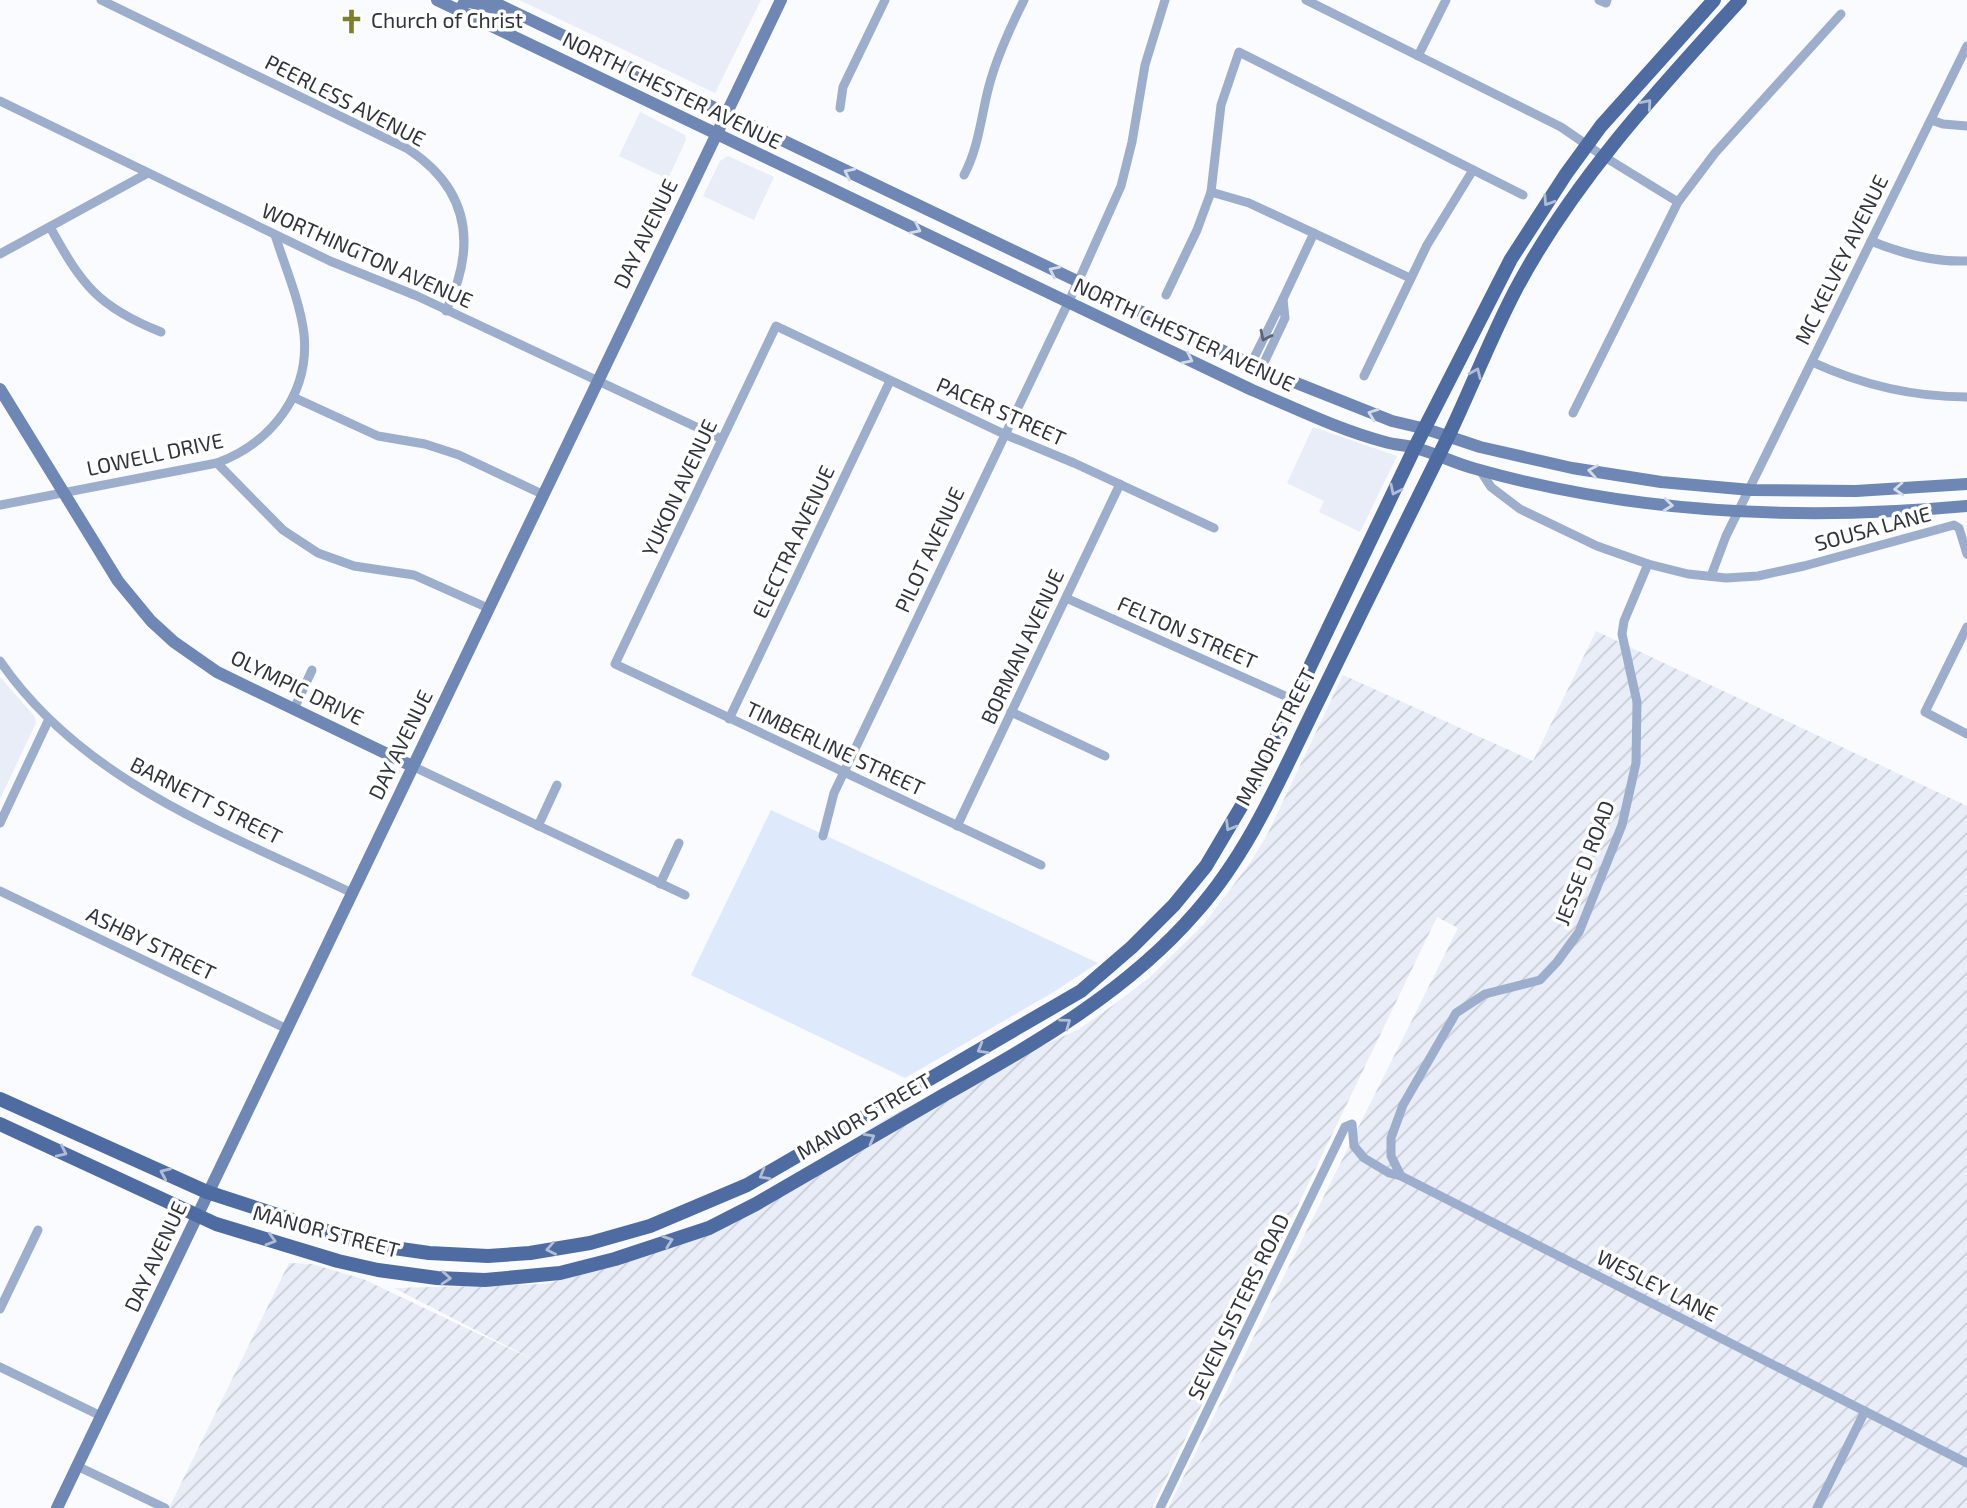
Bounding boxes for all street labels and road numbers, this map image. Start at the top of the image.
street label: NORTH CHESTER AVENUE [559,26,786,154]
street label: PEERLESS AVENUE [261,48,430,151]
street label: MC KELVEY AVENUE [1789,170,1893,348]
street label: DAY AVENUE [607,174,682,292]
street label: WORTHINGTON AVENUE [258,197,477,313]
street label: NORTH CHESTER AVENUE [1070,271,1299,396]
street label: PACER STREET [933,371,1070,450]
street label: YUKON AVENUE [636,415,721,560]
street label: LOWELL DRIVE [84,427,225,480]
street label: ELECTRA AVENUE [746,461,839,622]
street label: PILOT AVENUE [889,483,969,616]
street label: SOUSA LANE [1812,500,1933,555]
street label: BORMAN AVENUE [975,565,1068,728]
street label: FELTON STREET [1114,590,1261,674]
street label: OLYMPIC DRIVE [227,644,368,730]
street label: MANOR STREET [1229,664,1320,809]
street label: DAY AVENUE [362,685,437,803]
street label: TIMBERLINE STREET [742,695,929,800]
street label: BARNETT STREET [127,751,287,849]
street label: JESSE D ROAD [1548,797,1619,928]
street label: ASHBY STREET [83,901,220,985]
street label: MANOR STREET [792,1067,935,1164]
street label: DAY AVENUE [118,1197,191,1315]
street label: MANOR STREET [250,1199,402,1262]
street label: SEVEN SISTERS ROAD [1182,1209,1294,1403]
street label: WESLEY LANE [1593,1243,1722,1326]

